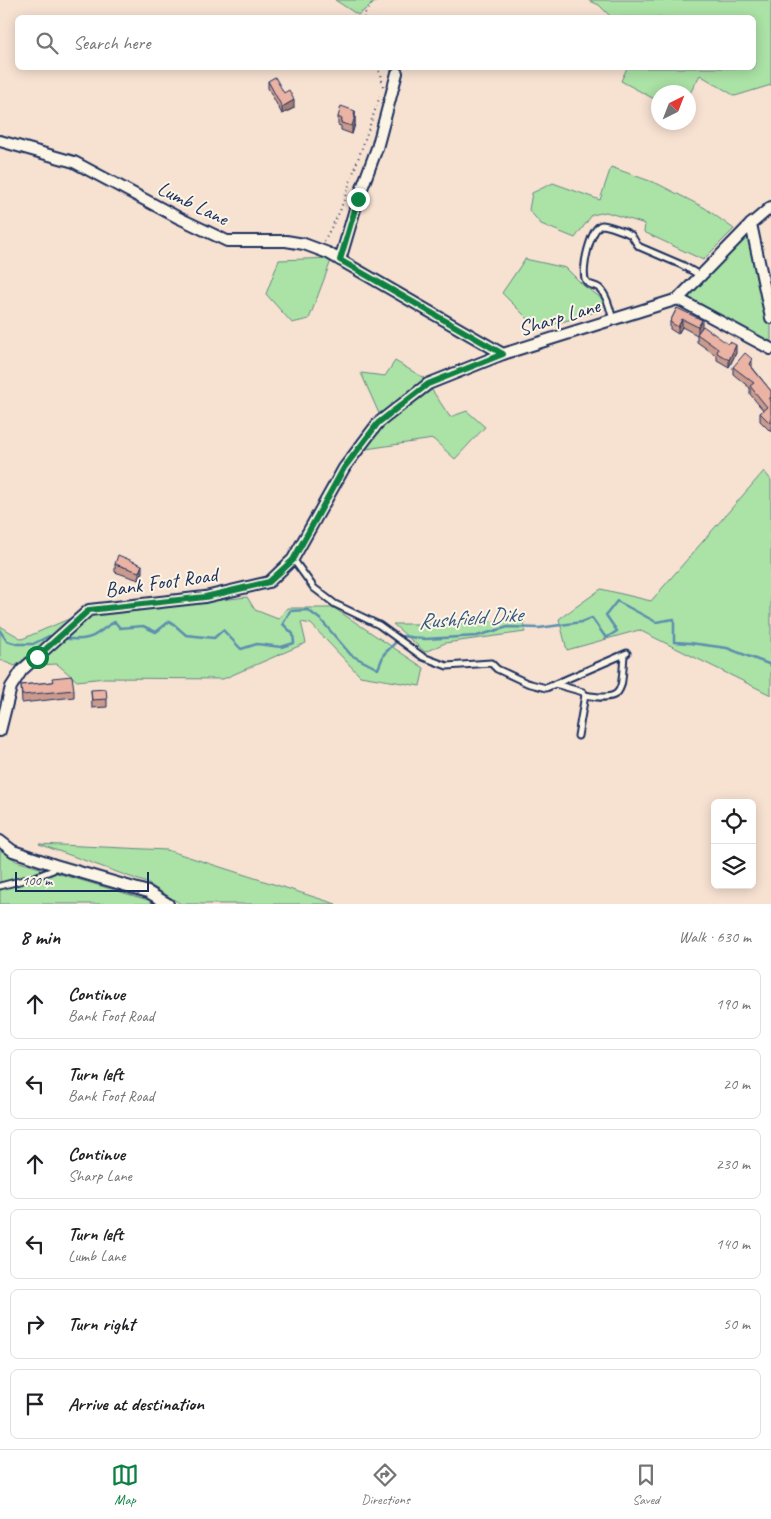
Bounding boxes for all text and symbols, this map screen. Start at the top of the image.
search box [15,15,756,70]
icon: search [33,29,61,57]
text: Search here [73,31,150,55]
north arrow [651,85,696,130]
street label: Lumb Lane [153,175,234,232]
route end [347,188,370,211]
street label: Sharp Lane [515,292,604,342]
street label: Bank Foot Road [103,561,222,603]
water label: Rushfield Dike [417,600,527,636]
route start [26,646,49,669]
map controls [711,799,756,889]
button: locate [711,799,756,844]
button: layers [711,844,756,889]
scale bar [15,869,149,892]
text: 100 m [22,872,52,889]
text: 8 min [20,924,60,950]
text: Walk · 630 m [679,927,751,947]
text: Continue [68,982,125,1006]
icon: ahead [21,990,49,1018]
text: 190 m [716,994,750,1014]
text: Bank Foot Road [68,1006,154,1026]
text: Turn left [68,1062,123,1086]
icon: left [21,1070,49,1098]
text: 20 m [723,1074,750,1094]
text: Bank Foot Road [68,1086,154,1106]
text: Continue [68,1142,125,1166]
icon: ahead [21,1150,49,1178]
text: 230 m [716,1154,750,1174]
text: Sharp Lane [68,1166,132,1186]
text: Turn left [68,1222,123,1246]
icon: left [21,1230,49,1258]
text: 140 m [716,1234,750,1254]
text: Lumb Lane [68,1246,126,1266]
icon: right [21,1310,49,1338]
text: Turn right [68,1312,135,1336]
text: 50 m [723,1314,750,1334]
icon: arrive [21,1390,49,1418]
text: Arrive at destination [68,1392,204,1416]
tab: Map [111,1461,139,1508]
tab: Directions [361,1461,410,1508]
tab: Saved [632,1461,660,1508]

